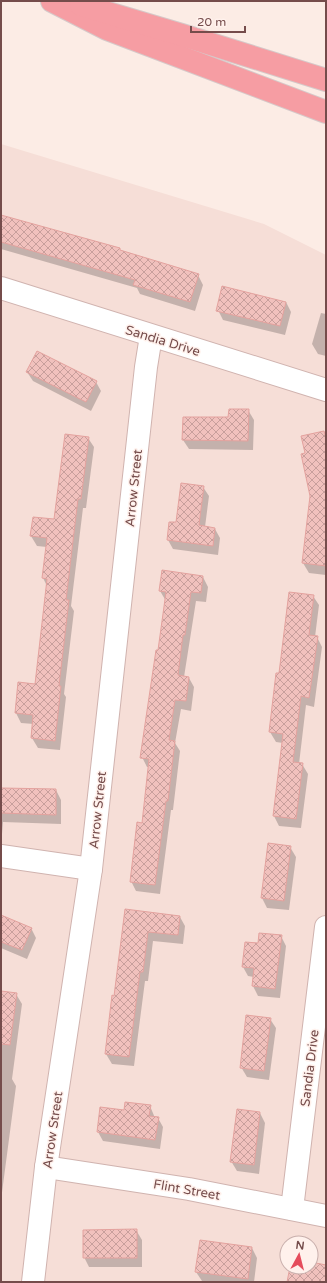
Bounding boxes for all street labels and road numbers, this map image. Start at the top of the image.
street label: Sandia Drive [123,322,202,360]
street label: Arrow Street [122,448,146,528]
street label: Arrow Street [86,770,110,850]
street label: Sandia Drive [297,1029,323,1108]
street label: Arrow Street [40,1090,66,1170]
street label: Flint Street [152,1176,222,1204]

